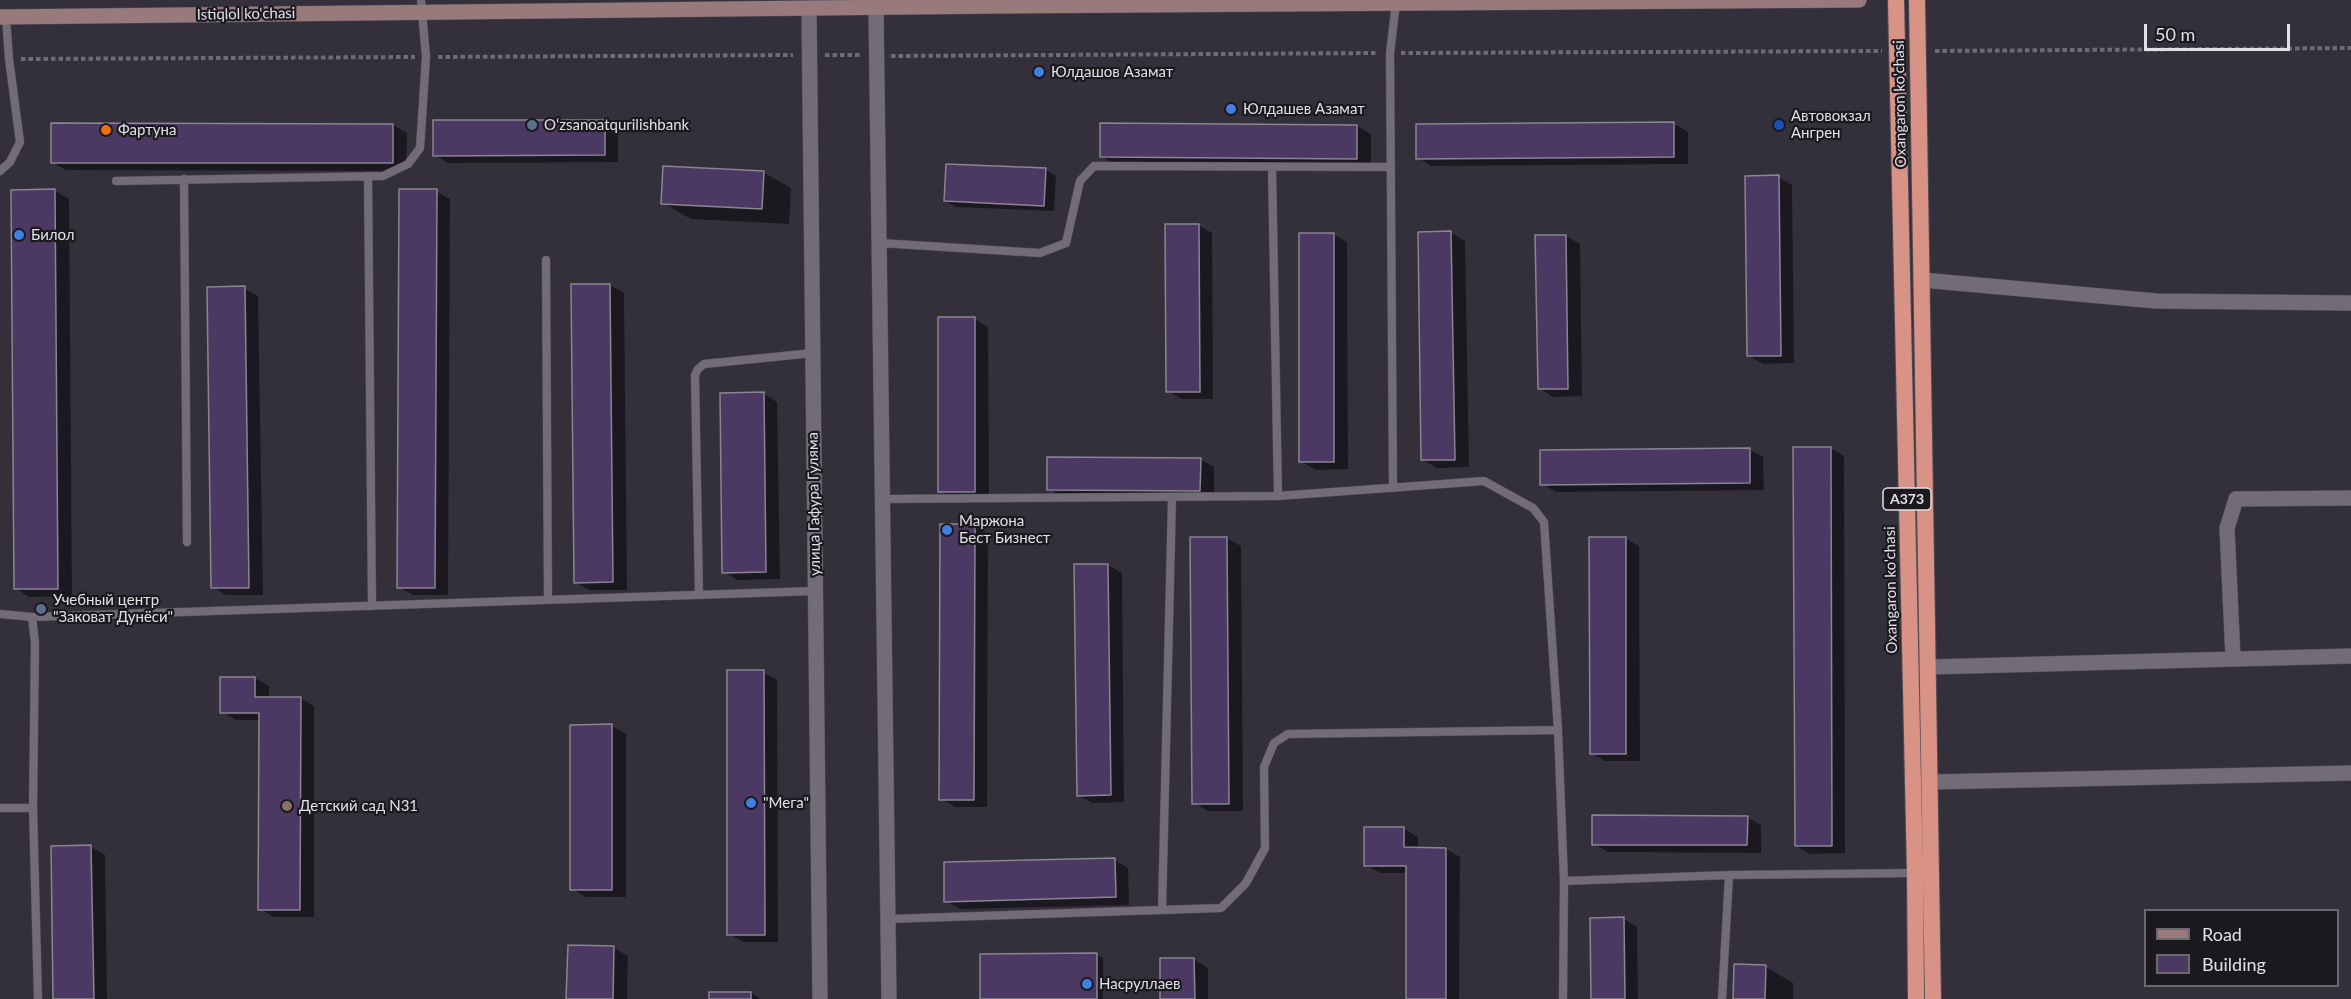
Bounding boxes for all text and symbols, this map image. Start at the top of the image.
street label: Istiqlol ko'chasi [196,4,296,24]
scale bar [2147,12,2292,50]
text: 50 m [2155,23,2195,45]
street label: Oxangaron ko'chasi [1890,40,1910,168]
place label: Юлдашов Азамат [1051,63,1173,81]
marker: Юлдашов Азамат [1032,65,1046,79]
place label: Юлдашев Азамат [1243,100,1365,118]
marker: Юлдашев Азамат [1224,102,1238,116]
place label: Автовокзал Ангрен [1791,107,1871,142]
place label: Oʻzsanoatqurilishbank [544,116,689,134]
marker: Oʻzsanoatqurilishbank [525,118,539,132]
marker: Автовокзал Ангрен [1772,118,1786,132]
place label: Фартуна [118,121,176,139]
marker: Фартуна [99,123,113,137]
place label: Билол [31,226,75,244]
marker: Билол [12,228,26,242]
street label: улица Гафура Гуляма [804,432,824,576]
road number: A373 [1883,488,1931,510]
place label: Маржона Бест Бизнест [959,512,1050,547]
marker: Маржона Бест Бизнест [940,523,954,537]
street label: Oxangaron ko'chasi [1881,526,1901,654]
place label: Учебный центр "Заковат Дунёси" [53,591,173,626]
marker: Учебный центр "Заковат Дунёси" [34,602,48,616]
place label: "Мега" [763,794,809,812]
marker: "Мега" [744,796,758,810]
place label: Детский сад N31 [299,797,418,815]
marker: Детский сад N31 [280,799,294,813]
legend [2144,909,2339,987]
text: Road [2202,923,2242,945]
text: Building [2202,953,2266,975]
place label: Насруллаев [1099,975,1180,993]
marker: Насруллаев [1080,977,1094,991]

